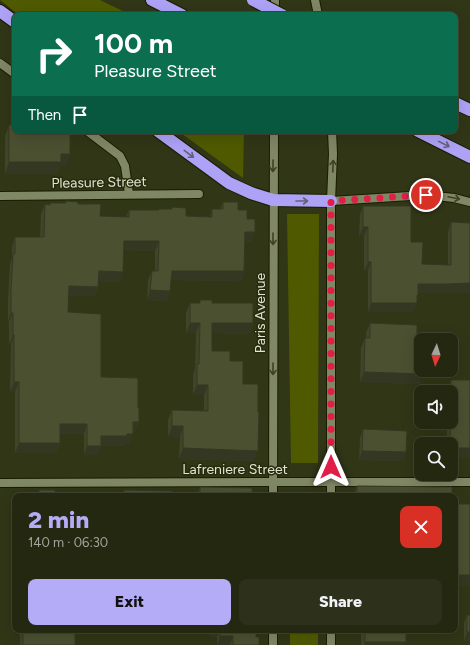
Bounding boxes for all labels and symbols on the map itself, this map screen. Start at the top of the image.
one-way arrow [438,141,450,148]
one-way arrow [184,150,195,159]
one-way arrow [269,159,277,172]
one-way arrow [329,160,336,173]
street label: Pleasure Street [51,173,147,192]
pin [409,178,443,212]
one-way arrow [447,194,460,202]
one-way arrow [295,197,308,205]
one-way arrow [269,232,277,245]
street label: Paris Avenue [252,272,269,353]
north arrow [414,333,458,377]
one-way arrow [269,362,277,375]
position arrow [310,446,352,488]
street label: Lafreniere Street [182,461,288,478]

